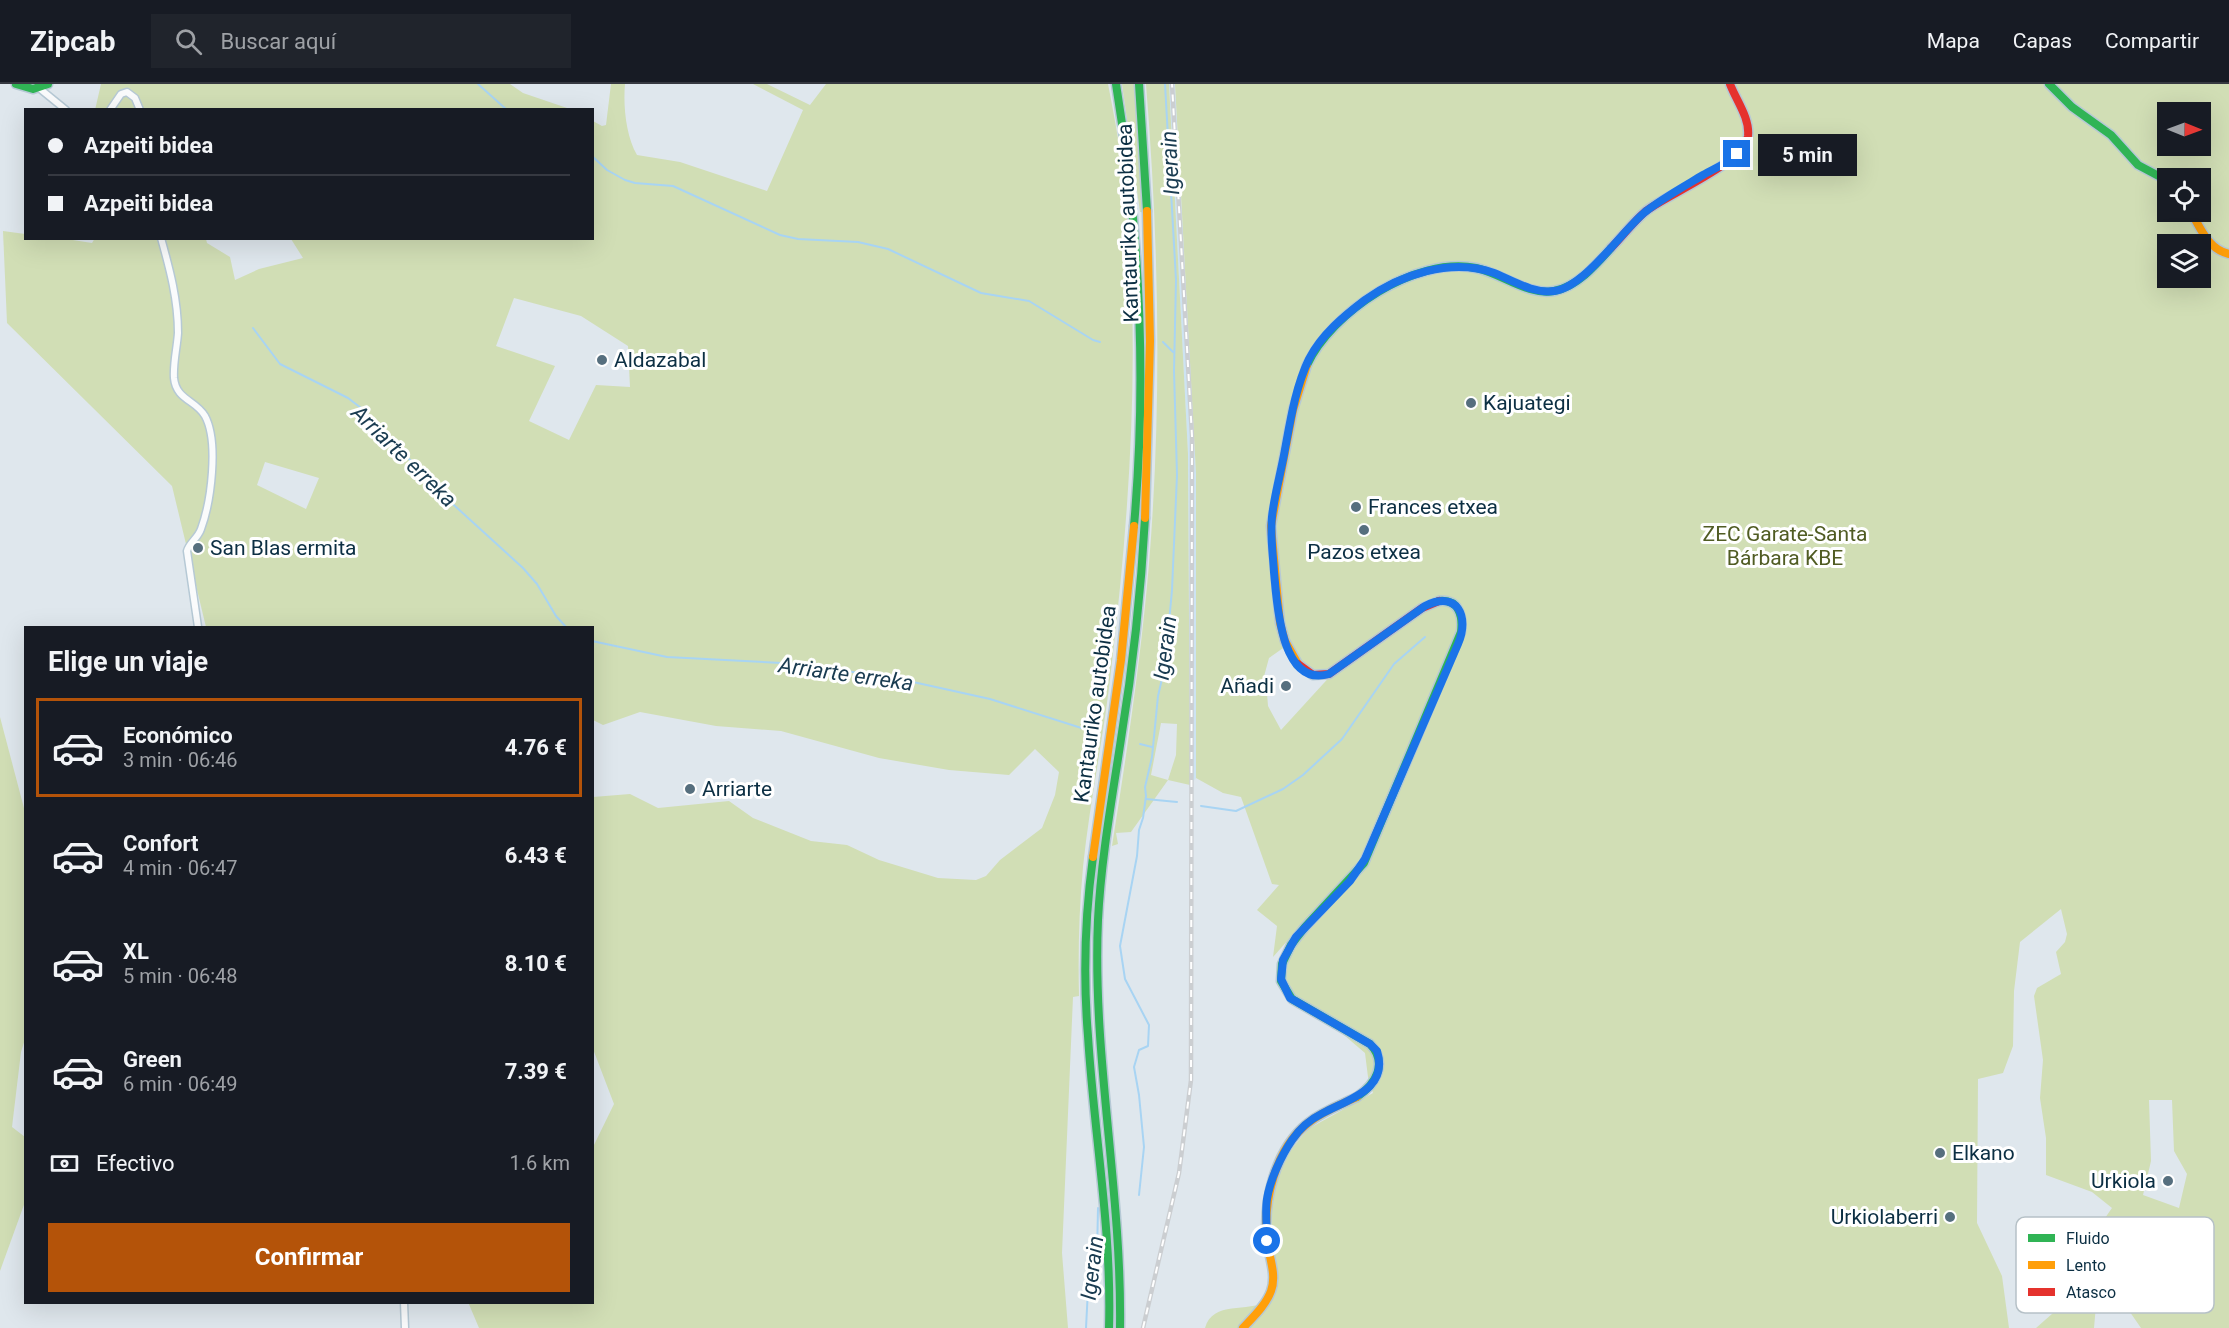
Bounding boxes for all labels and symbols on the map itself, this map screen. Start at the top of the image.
north arrow [2157,102,2211,156]
street label: Kantauriko autobidea [1113,123,1143,323]
water label: Igerain [1156,130,1184,196]
callout: 5 min [1758,133,1857,175]
route end [1723,140,1750,167]
place label: Aldazabal [614,348,706,372]
marker: Aldazabal [595,353,609,367]
place label: Kajuategi [1483,391,1571,415]
marker: Kajuategi [1464,396,1478,410]
water label: Arriarte erreka [346,399,462,512]
place label: Frances etxea [1368,495,1498,519]
marker: Frances etxea [1349,500,1363,514]
park label: ZEC Garate-Santa Bárbara KBE [1703,522,1867,570]
marker: Pazos etxea [1357,523,1371,537]
place label: San Blas ermita [210,536,356,560]
place label: Pazos etxea [1307,540,1421,564]
marker: San Blas ermita [191,541,205,555]
street label: Kantauriko autobidea [1069,604,1121,804]
water label: Igerain [1149,614,1181,682]
water label: Arriarte erreka [776,652,915,696]
place label: Añadi [1220,674,1274,698]
marker: Añadi [1279,679,1293,693]
place label: Arriarte [702,777,772,801]
marker: Arriarte [683,782,697,796]
place label: Elkano [1952,1141,2015,1165]
marker: Elkano [1933,1146,1947,1160]
place label: Urkiola [2091,1169,2156,1193]
marker: Urkiola [2161,1174,2175,1188]
place label: Urkiolaberri [1831,1205,1938,1229]
marker: Urkiolaberri [1943,1210,1957,1224]
legend [2016,1217,2214,1313]
route start [1253,1227,1280,1254]
text: Fluido [2066,1229,2110,1248]
water label: Igerain [1076,1234,1108,1302]
text: Lento [2066,1256,2106,1275]
text: Atasco [2066,1283,2116,1302]

